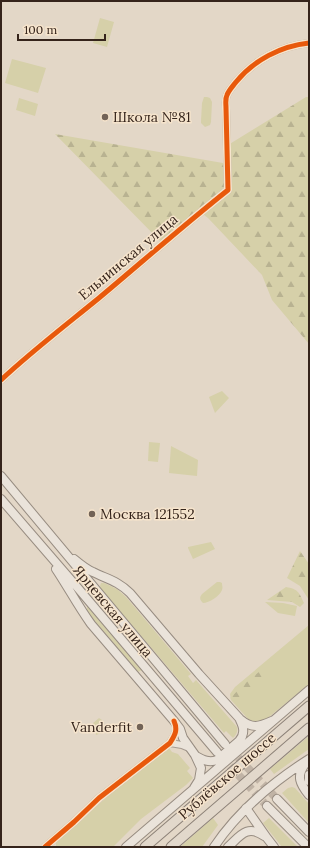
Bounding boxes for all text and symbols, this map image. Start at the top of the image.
scale bar [18,16,105,42]
text: 100 m [24,22,57,37]
place label: Школа №81 [113,108,191,126]
marker: Школа №81 [100,112,110,122]
street label: Ельнинская улица [75,210,181,304]
place label: Москва 121552 [100,505,195,523]
marker: Москва 121552 [87,509,97,519]
street label: Ярцевская улица [69,561,157,661]
place label: Vanderfit [70,718,133,736]
marker: Vanderfit [135,722,145,732]
street label: Рублёвское шоссе [175,729,280,823]

